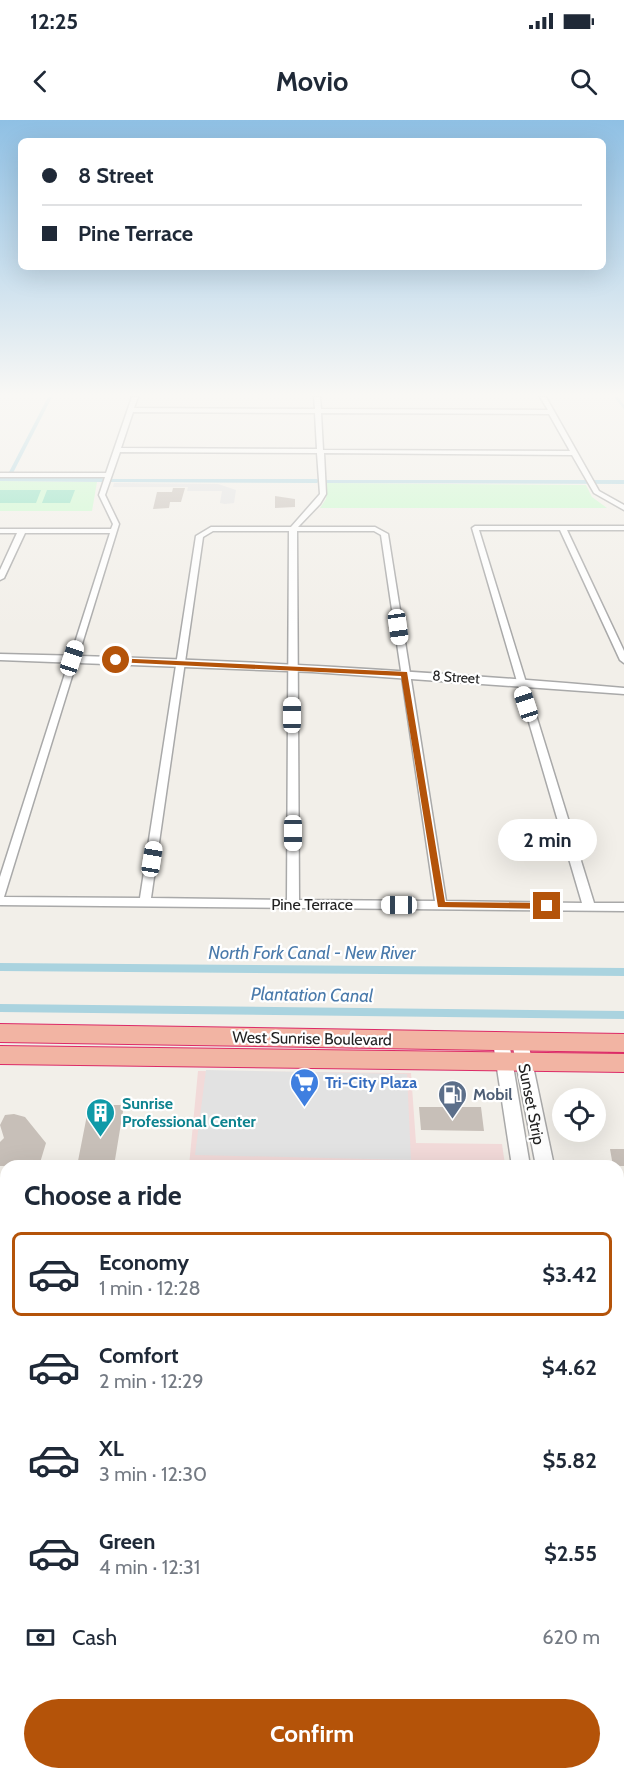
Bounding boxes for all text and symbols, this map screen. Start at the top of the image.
text: 12:25 [30,8,78,35]
icon: back [24,65,57,98]
text: Movio [276,65,348,98]
icon: search [567,65,600,98]
text: 8 Street [78,162,154,189]
text: Pine Terrace [78,220,193,247]
car [387,608,409,646]
car [58,638,86,678]
route start [102,646,129,673]
street label: 8 Street [432,666,481,688]
car [512,684,540,724]
car [283,697,301,733]
car [284,815,302,851]
callout: 2 min [498,819,596,861]
text: 2 min [523,828,572,852]
car [140,840,164,878]
route end [533,892,560,919]
street label: Pine Terrace [271,895,353,914]
car [381,896,417,914]
water label: North Fork Canal - New River [208,942,417,964]
water label: Plantation Canal [251,983,374,1007]
street label: West Sunrise Boulevard [232,1028,392,1049]
street label: Sunset Strip [514,1062,549,1146]
supermarket icon: Tri-City Plaza [288,1066,320,1108]
place label: Tri-City Plaza [325,1073,417,1092]
fuel station icon: Mobil [436,1078,468,1120]
place label: Mobil [473,1085,512,1104]
map controls [552,1088,606,1142]
button: locate [552,1088,606,1142]
place label: Sunrise Professional Center [122,1094,257,1131]
building icon: Sunrise Professional Center [85,1096,117,1138]
text: Choose a ride [24,1179,182,1212]
icon: car [27,1247,81,1301]
text: Economy [99,1249,189,1276]
text: $3.42 [542,1261,597,1288]
text: 1 min · 12:28 [99,1276,201,1300]
icon: car [27,1340,81,1394]
text: Comfort [99,1342,178,1369]
text: $4.62 [542,1354,597,1381]
text: 2 min · 12:29 [99,1369,204,1393]
icon: car [27,1433,81,1487]
text: XL [99,1435,124,1462]
text: $5.82 [543,1447,597,1474]
text: 3 min · 12:30 [99,1462,207,1486]
icon: car [27,1526,81,1580]
text: Green [99,1528,155,1555]
text: $2.55 [544,1540,597,1567]
text: 4 min · 12:31 [99,1555,200,1579]
icon: cash [24,1621,57,1654]
text: Cash [72,1624,117,1651]
text: 620 m [542,1625,600,1649]
button: Confirm [24,1699,600,1768]

